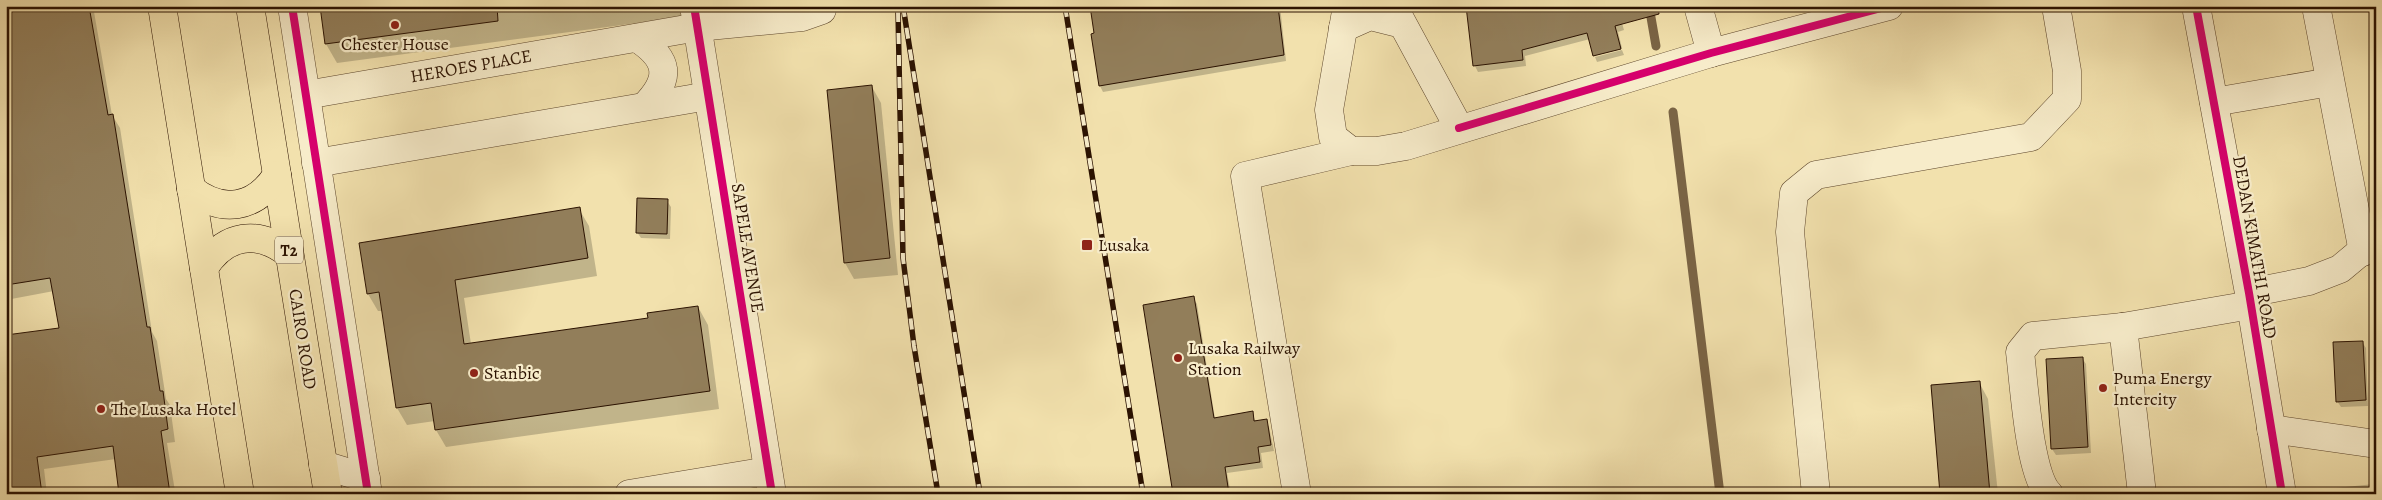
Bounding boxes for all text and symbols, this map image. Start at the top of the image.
marker: Chester House [389,19,401,31]
place label: Chester House [341,32,449,56]
street label: HEROES PLACE [408,44,534,88]
street label: DEDAN KIMATHI ROAD [2227,154,2283,340]
street label: SAPELE AVENUE [726,182,770,314]
place label: Lusaka [1098,233,1150,257]
road number: T2 [275,236,303,264]
marker: Lusaka [1080,238,1094,252]
street label: CAIRO ROAD [283,287,323,391]
place label: Lusaka Railway Station [1188,336,1301,381]
marker: Lusaka Railway Station [1172,352,1184,364]
place label: Stanbic [484,361,540,385]
place label: Puma Energy Intercity [2113,366,2213,411]
marker: Stanbic [468,367,480,379]
marker: Puma Energy Intercity [2097,382,2109,394]
place label: The Lusaka Hotel [111,397,237,421]
marker: The Lusaka Hotel [95,403,107,415]

